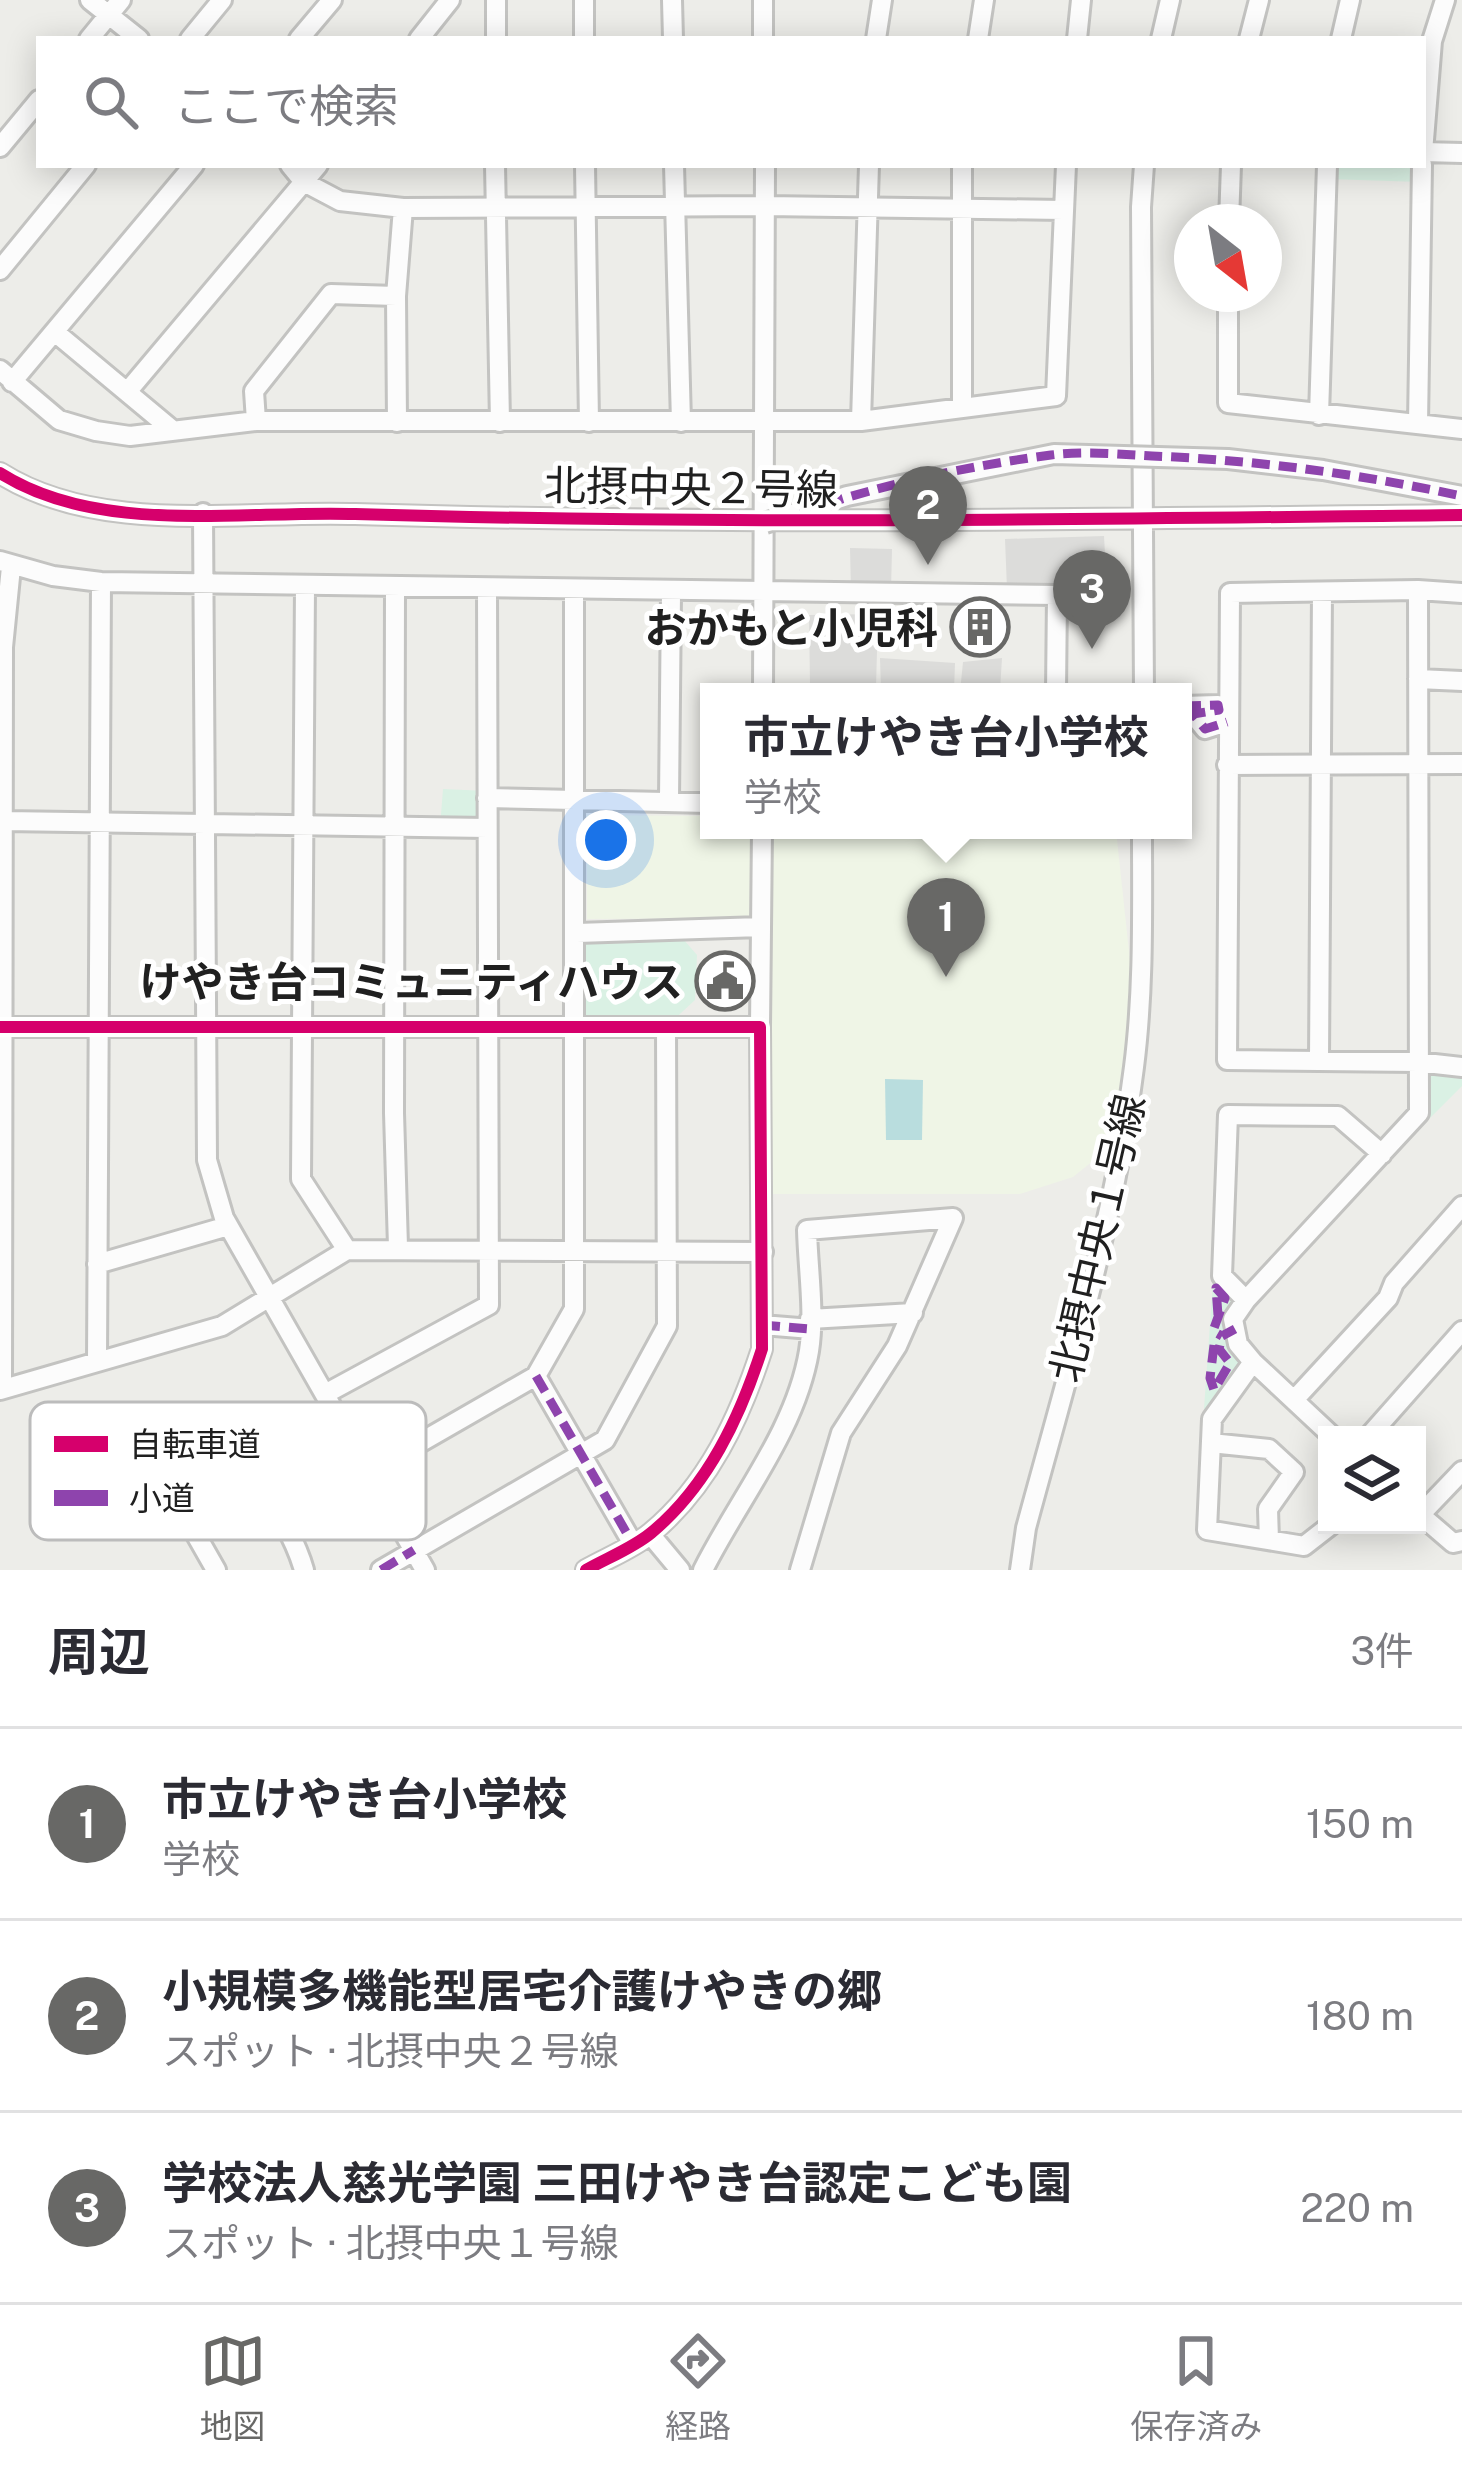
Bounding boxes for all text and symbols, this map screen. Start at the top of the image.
search box [36,36,1426,168]
icon: search [78,69,144,135]
text: ここで検索 [174,79,399,132]
north arrow [1174,204,1282,312]
street label: 北摂中央２号線 [544,460,838,514]
pin: 2 [889,466,967,565]
pin: 3 [1053,550,1131,649]
building icon: おかもと小児科 [949,596,1011,658]
place label: おかもと小児科 [645,603,938,652]
popup [700,683,1192,839]
text: 市立けやき台小学校 [743,710,1149,763]
text: 学校 [743,774,822,820]
your location [576,810,636,870]
pin: 1 [907,878,985,977]
public building icon: けやき台コミュニティハウス [694,950,756,1012]
place label: けやき台コミュニティハウス [140,957,683,1006]
street label: 北摂中央１号線 [1040,1089,1154,1387]
legend [30,1402,426,1540]
text: 自転車道 [129,1425,261,1463]
map controls [1318,1426,1426,1534]
button: layers [1318,1426,1426,1534]
text: 小道 [129,1479,195,1517]
text: 周辺 [48,1622,150,1681]
text: 3件 [1350,1628,1414,1674]
text: 市立けやき台小学校 [162,1772,567,1825]
text: 1 [79,1801,95,1847]
text: 150 m [1306,1801,1414,1847]
text: 学校 [162,1836,240,1882]
text: 小規模多機能型居宅介護けやきの郷 [162,1964,882,2017]
text: 2 [75,1993,99,2039]
text: 180 m [1306,1993,1414,2039]
text: スポット · 北摂中央２号線 [162,2028,619,2074]
text: 学校法人慈光学園 三田けやき台認定こども園 [162,2156,1072,2209]
text: 3 [74,2185,100,2231]
text: 220 m [1300,2185,1414,2231]
text: スポット · 北摂中央１号線 [162,2220,619,2266]
tab: 地図 [200,2328,266,2448]
tab: 経路 [665,2328,731,2448]
tab: 保存済み [1130,2328,1262,2448]

